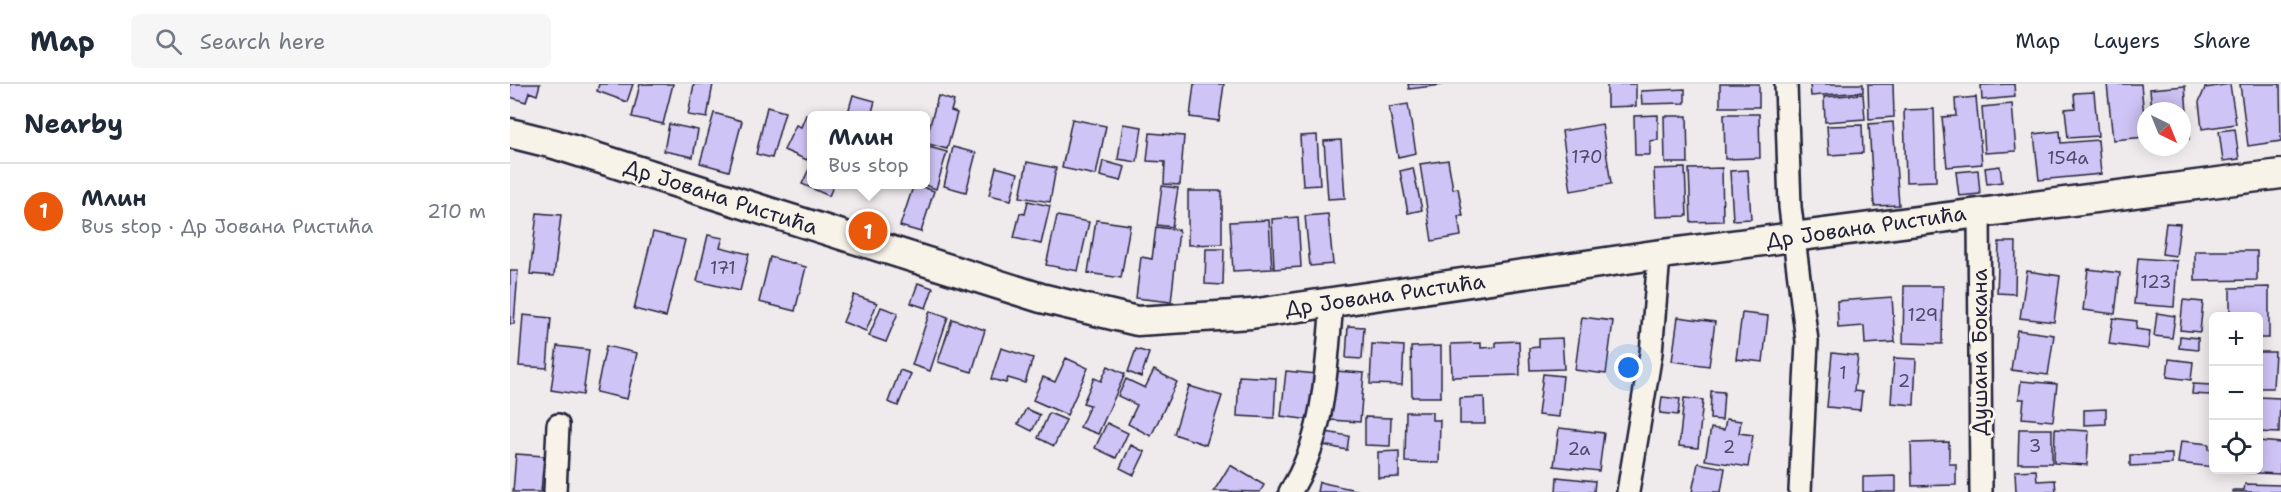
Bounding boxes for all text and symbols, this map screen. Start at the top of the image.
search box [131,14,551,68]
text: Map [30,22,95,60]
icon: search [152,25,185,58]
text: Search here [200,27,325,56]
text: Map [2015,27,2060,55]
text: Layers [2093,27,2160,55]
text: Share [2193,27,2251,55]
north arrow [2137,102,2191,156]
text: Nearby [24,106,123,141]
popup [807,111,930,189]
text: Млин [828,123,894,152]
house number: 170 [1571,145,1603,169]
house number: 154a [2047,146,2089,170]
street label: Др Јована Ристића [621,152,821,242]
text: Bus stop [828,152,909,178]
text: Млин [81,184,146,213]
text: 1 [39,198,48,224]
text: 210 m [427,198,486,224]
street label: Др Јована Ристића [1764,199,1968,255]
pin: 1 [848,208,888,254]
text: Bus stop · Др Јована Ристића [81,213,373,239]
house number: 171 [710,256,736,280]
street label: Др Јована Ристића [1283,267,1487,323]
street label: Душана Бокана [1966,268,1994,436]
house number: 123 [2141,270,2171,294]
house number: 129 [1908,303,1938,327]
map controls [2209,312,2263,474]
button: + [2209,312,2263,366]
your location [1614,353,1643,382]
house number: 1 [1839,361,1847,385]
button: − [2209,366,2263,420]
house number: 2 [1898,369,1910,393]
button: locate [2209,420,2263,474]
house number: 3 [2029,434,2041,458]
house number: 2 [1723,435,1735,459]
house number: 2a [1567,437,1591,461]

